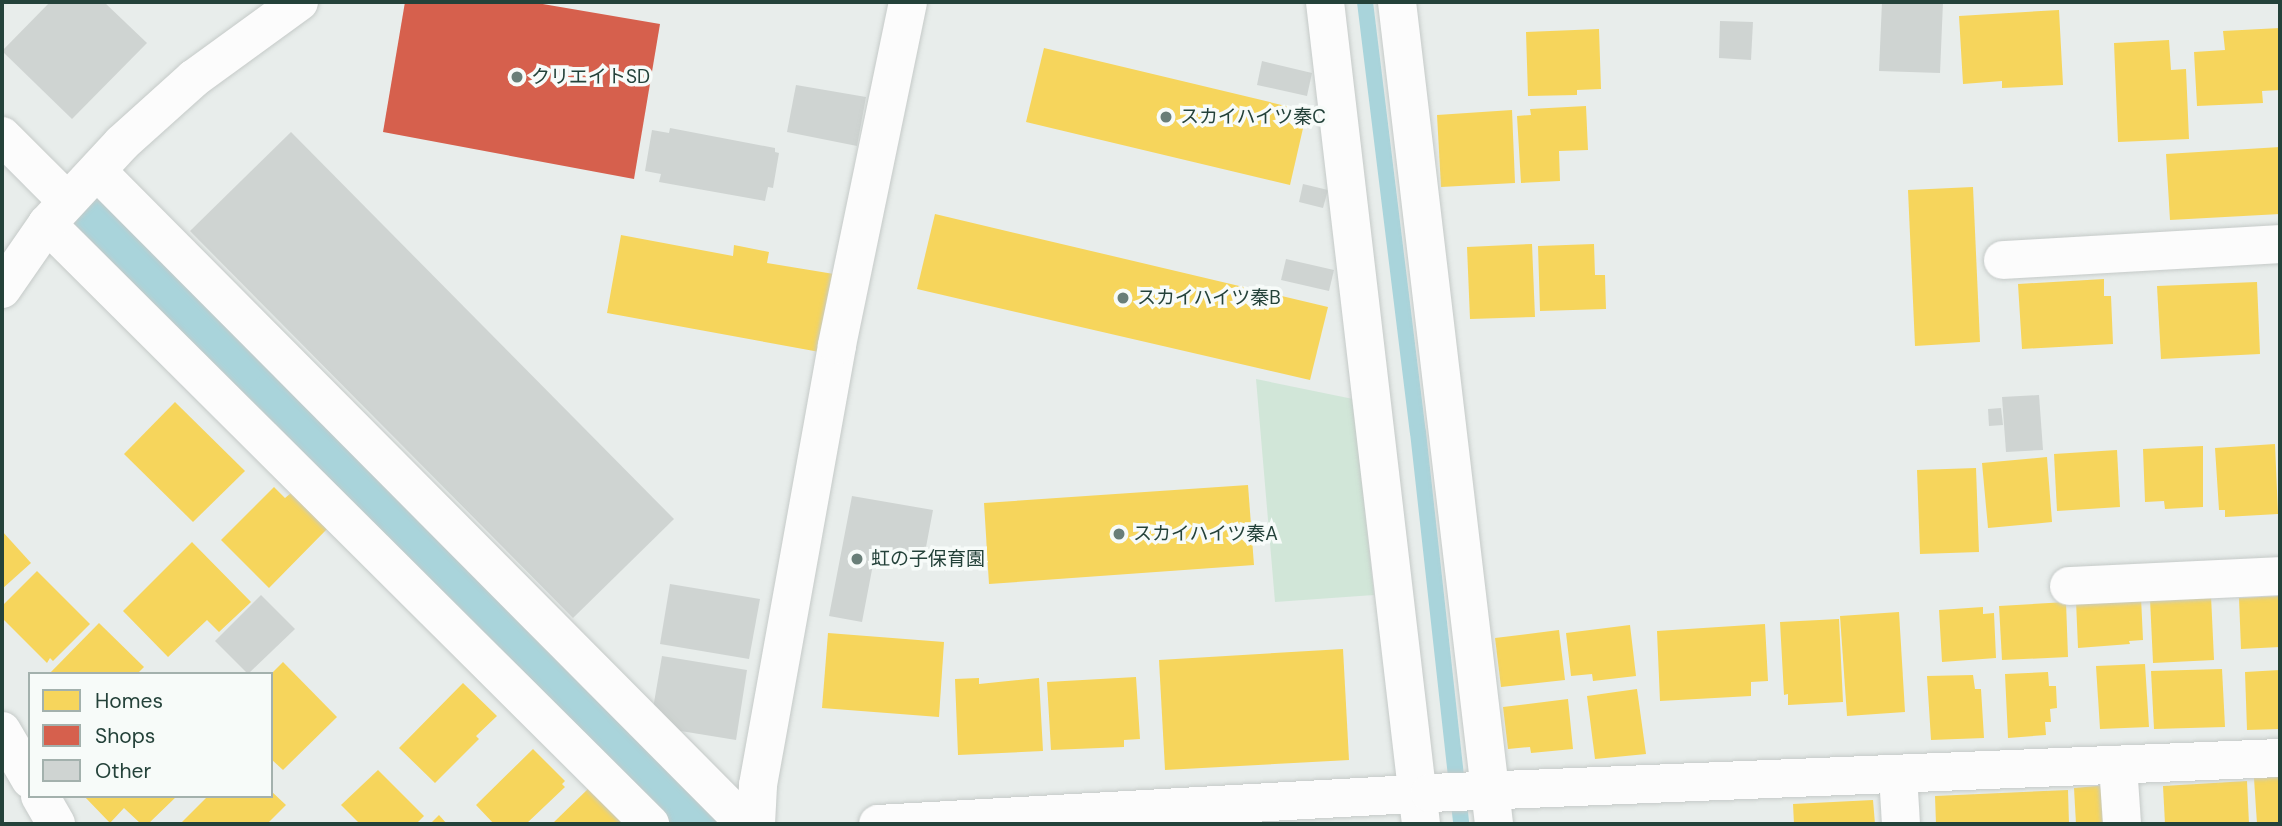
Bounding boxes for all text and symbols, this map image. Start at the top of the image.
place label: クリエイトSD [531,66,650,88]
marker: クリエイトSD [509,69,525,85]
place label: スカイハイツ秦C [1180,106,1327,128]
marker: スカイハイツ秦C [1158,109,1174,125]
place label: スカイハイツ秦B [1137,287,1281,309]
marker: スカイハイツ秦B [1115,290,1131,306]
place label: スカイハイツ秦A [1133,523,1279,545]
marker: スカイハイツ秦A [1111,526,1127,542]
place label: 虹の子保育園 [871,548,985,570]
marker: 虹の子保育園 [849,551,865,567]
legend [28,672,273,798]
text: Homes [95,687,163,715]
text: Shops [95,722,155,750]
text: Other [95,757,151,785]

